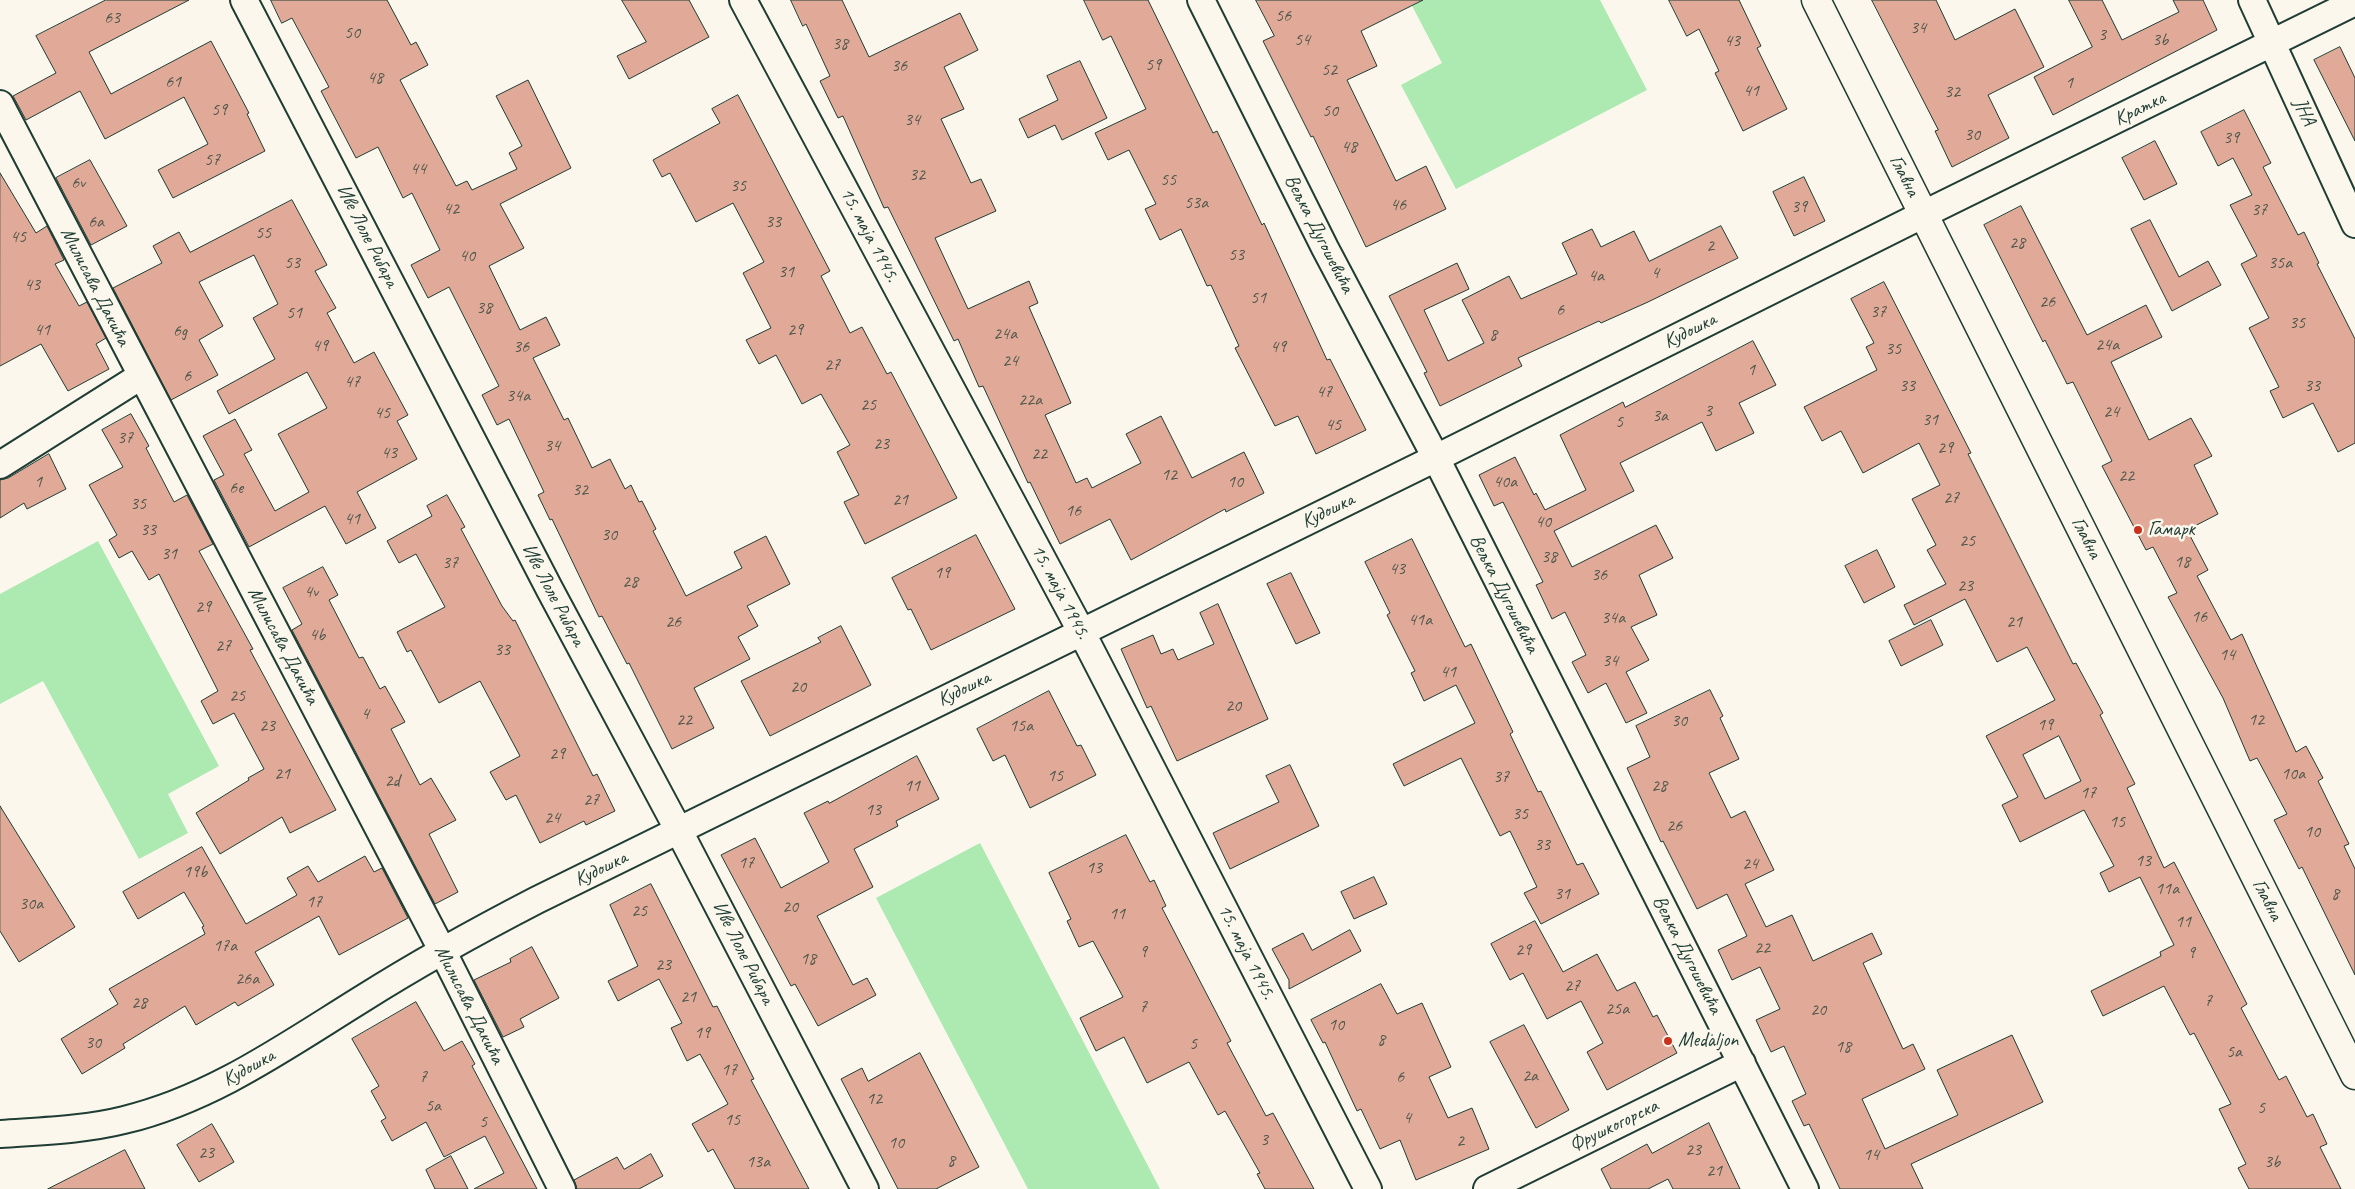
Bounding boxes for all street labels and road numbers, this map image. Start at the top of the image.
street label: Кратка [2110,86,2170,132]
street label: ЈНА [2287,94,2321,130]
street label: Главна [1883,151,1925,201]
street label: Вељка Дугошевића [1279,171,1359,297]
street label: Иве Лоле Рибара [331,180,403,292]
street label: 15. маја 1945. [834,184,904,286]
street label: Милисава Дакића [55,224,135,350]
street label: Кудошка [1660,308,1720,354]
street label: Кудошка [1298,488,1358,534]
street label: Главна [2065,513,2107,563]
street label: Вељка Дугошевића [1464,531,1544,657]
street label: Иве Лоле Рибара [516,540,590,650]
street label: 15. маја 1945. [1025,541,1095,643]
street label: Милисава Дакића [242,583,324,709]
street label: Кудошка [934,666,994,712]
street label: Кудошка [571,846,631,892]
street label: Главна [2246,875,2288,925]
street label: Вељка Дугошевића [1647,892,1727,1018]
street label: Иве Лоле Рибара [707,897,779,1009]
street label: 15. маја 1945. [1212,900,1280,1004]
street label: Милисава Дакића [429,942,509,1068]
street label: Кудошка [219,1044,279,1092]
street label: Фрушкогорска [1566,1094,1662,1158]

